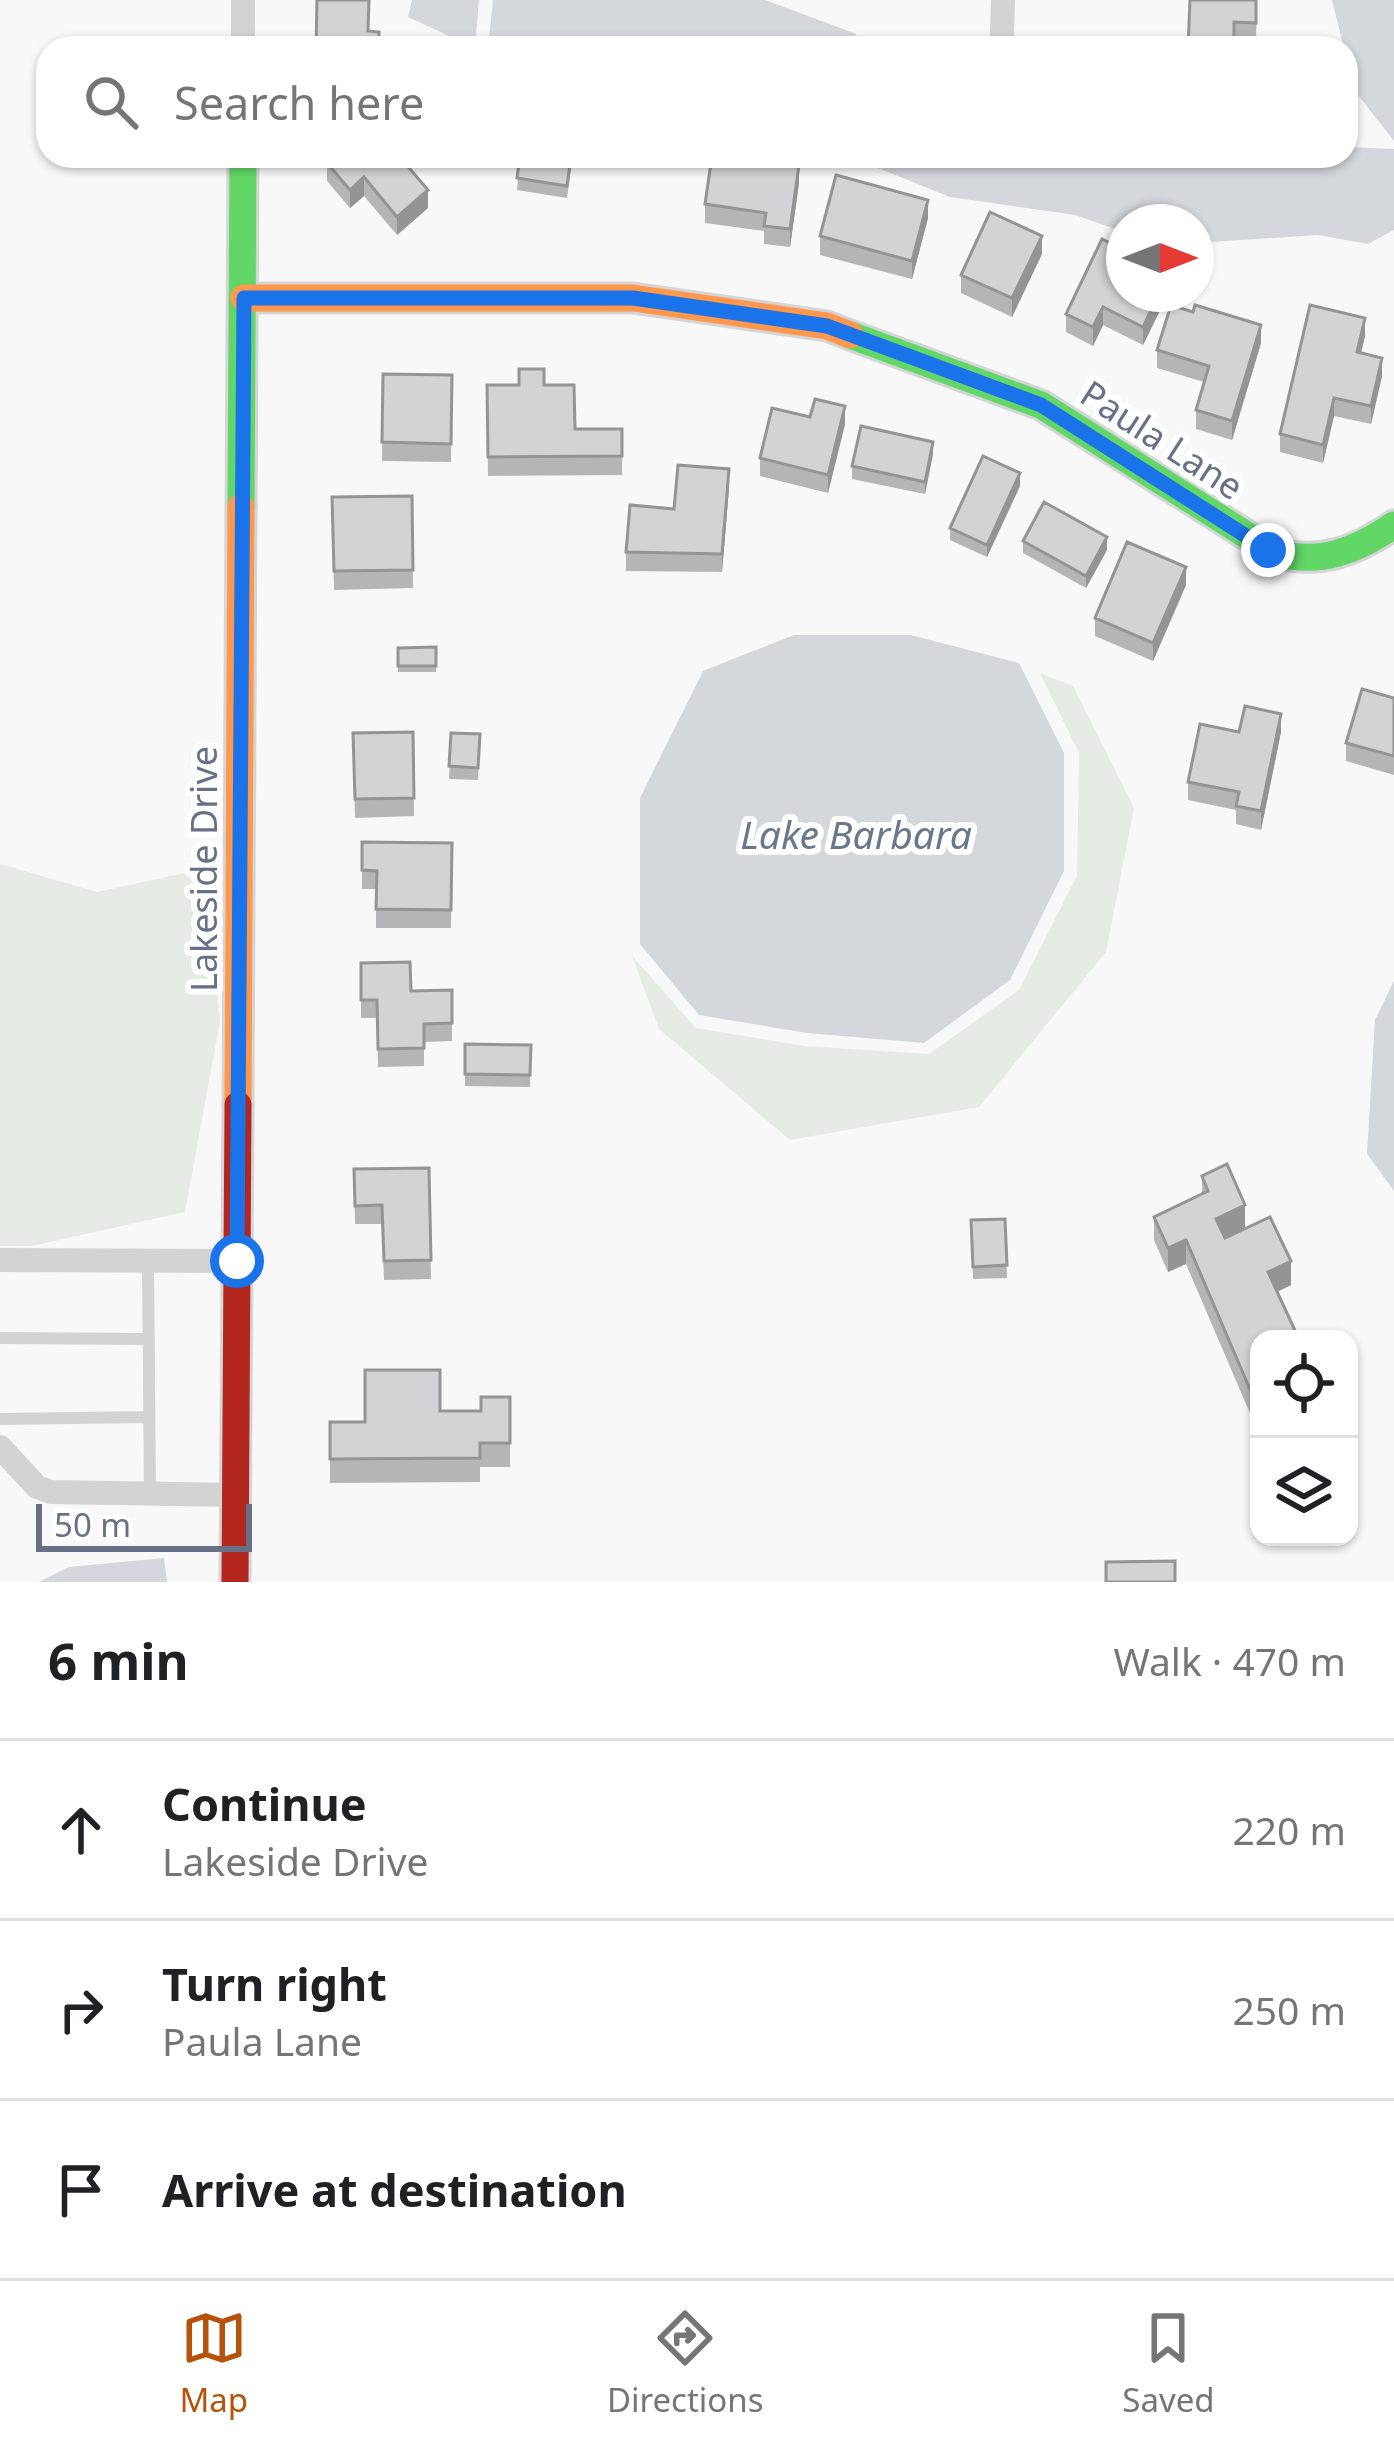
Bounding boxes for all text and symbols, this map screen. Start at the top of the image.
search box [36,36,1358,168]
icon: search [78,69,144,135]
text: Search here [174,72,424,133]
north arrow [1106,204,1214,312]
street label: Paula Lane [1071,369,1253,510]
route end [1241,523,1295,577]
street label: Lakeside Drive [179,746,228,992]
water label: Lake Barbara [740,807,972,860]
route start [210,1234,264,1288]
map controls [1250,1330,1358,1546]
button: locate [1250,1330,1358,1438]
button: layers [1250,1438,1358,1546]
scale bar [36,1498,252,1551]
text: 50 m [54,1502,131,1547]
text: 6 min [48,1625,189,1695]
text: Walk · 470 m [1113,1634,1346,1687]
text: Continue [162,1773,367,1834]
icon: ahead [48,1797,114,1863]
text: 220 m [1232,1803,1346,1856]
text: Lakeside Drive [162,1834,428,1887]
text: Turn right [162,1953,387,2014]
icon: right [48,1977,114,2043]
text: 250 m [1232,1983,1346,2036]
text: Paula Lane [162,2014,362,2067]
icon: arrive [48,2157,114,2223]
text: Arrive at destination [162,2159,627,2220]
tab: Map [179,2305,248,2422]
tab: Directions [607,2305,764,2422]
tab: Saved [1122,2305,1215,2422]

